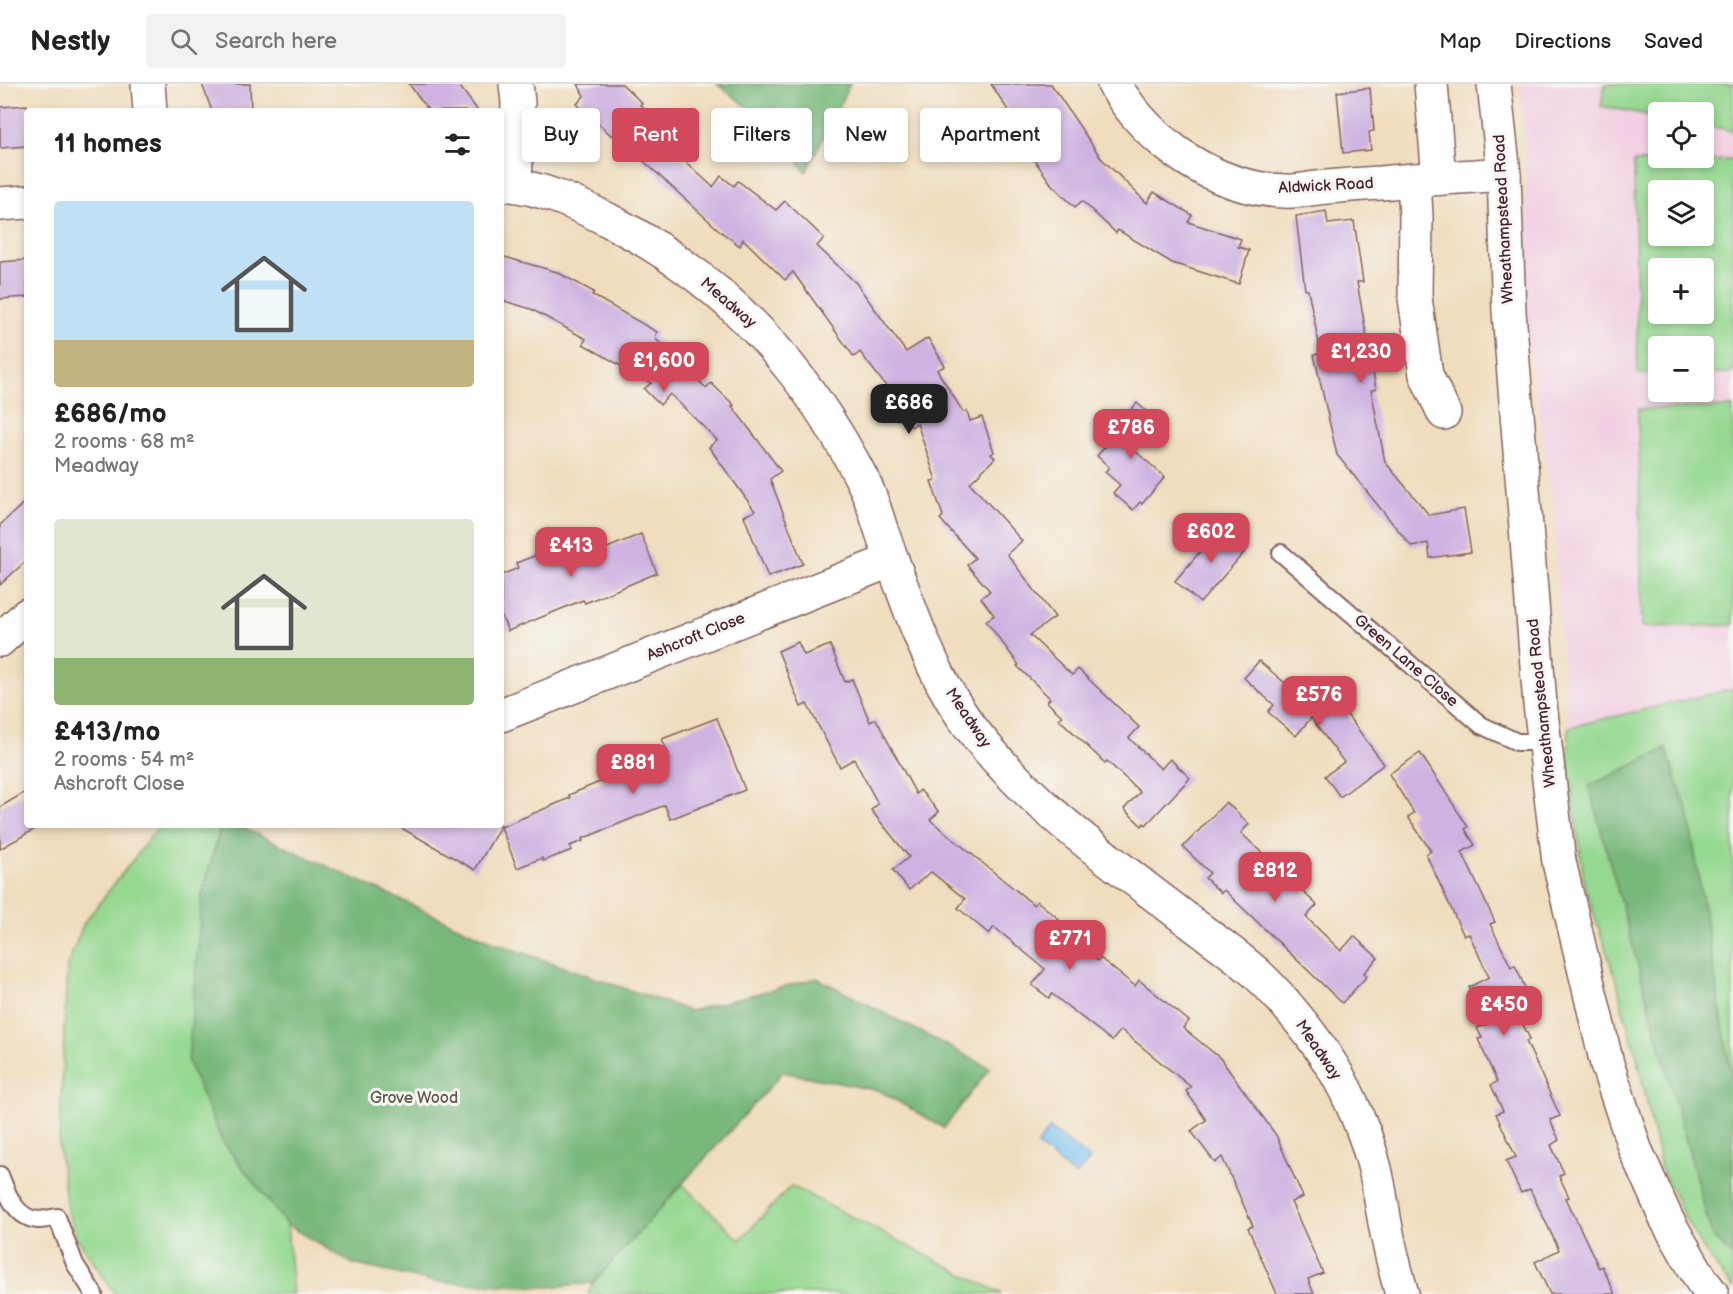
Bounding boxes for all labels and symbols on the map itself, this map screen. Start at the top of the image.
street label: Wheathampstead Road [1490,134,1518,304]
street label: Aldwick Road [1278,174,1374,198]
street label: Meadway [696,274,760,333]
pin: £1,230 [1312,333,1410,384]
pin: £1,600 [615,342,713,393]
pin: £686 [873,384,945,435]
pin: £786 [1095,409,1167,460]
pin: £602 [1175,513,1247,564]
pin: £413 [535,527,607,578]
street label: Ashcroft Close [644,608,748,665]
street label: Green Lane Close [1350,611,1462,712]
street label: Wheathampstead Road [1524,618,1560,788]
pin: £576 [1283,676,1355,727]
street label: Meadway [941,685,995,752]
pin: £881 [597,744,669,795]
pin: £812 [1239,852,1311,903]
pin: £771 [1034,920,1106,971]
pin: £450 [1468,986,1540,1037]
street label: Meadway [1291,1017,1345,1084]
park label: Grove Wood [370,1089,458,1108]

